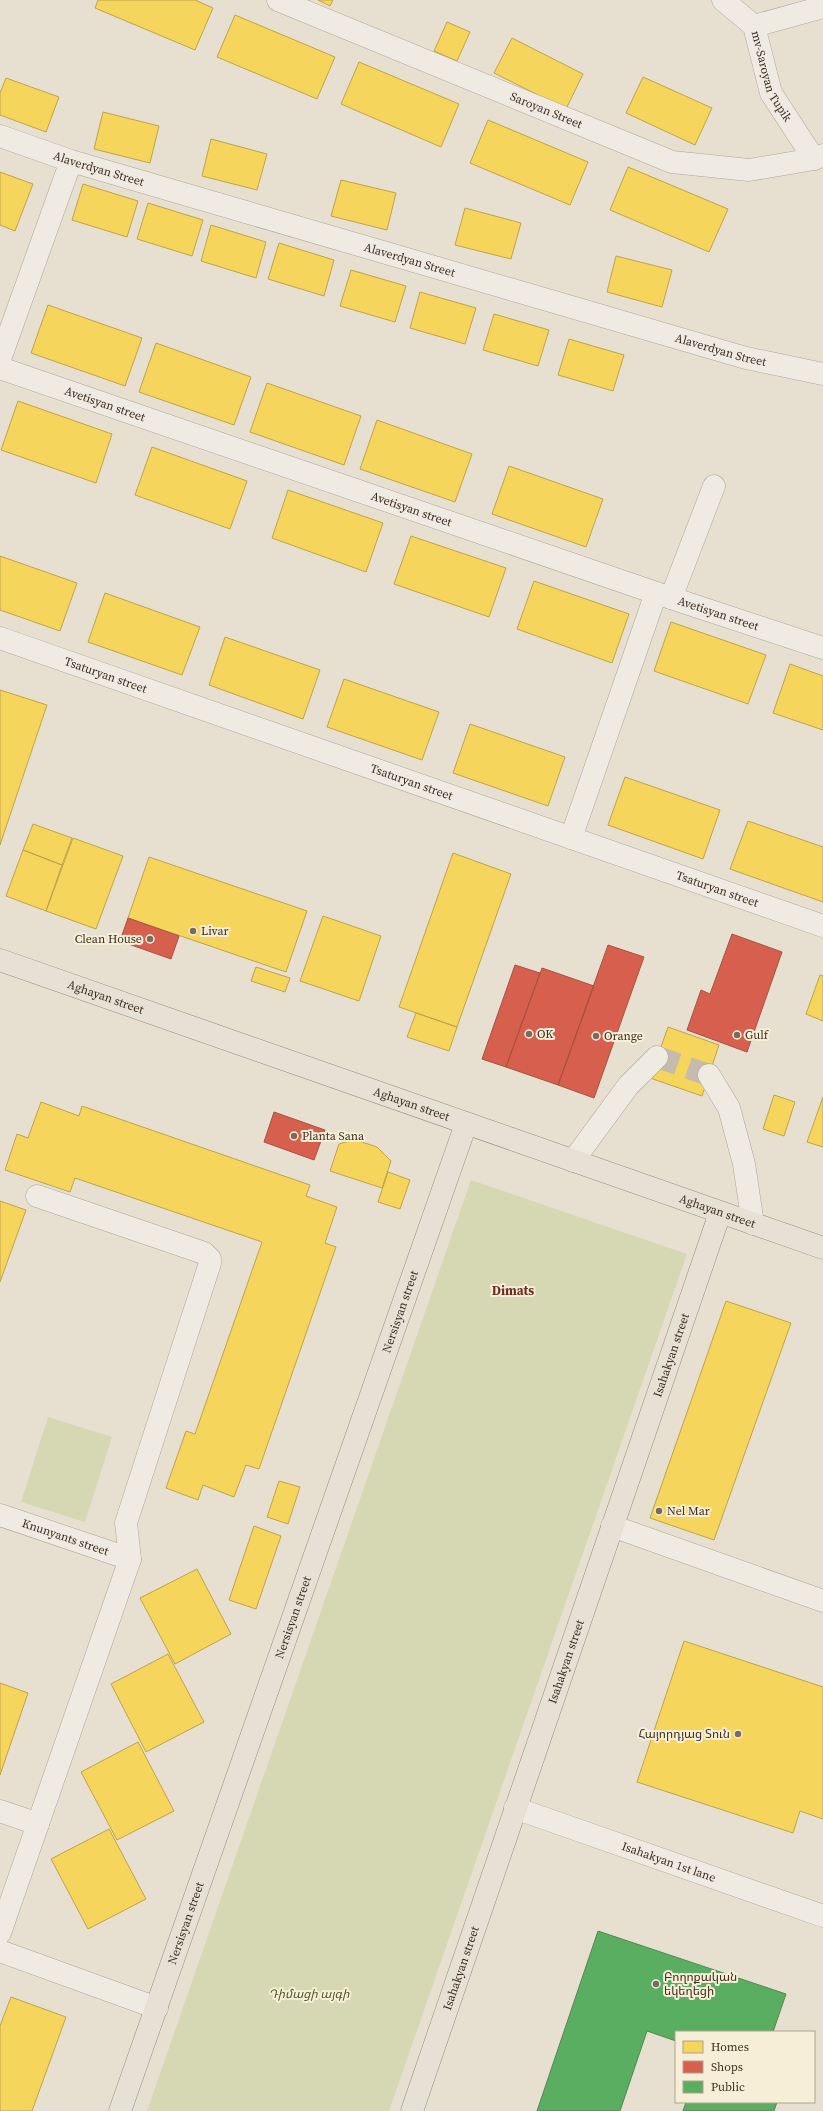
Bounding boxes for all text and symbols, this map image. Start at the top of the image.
street label: mv-Saroyan Tupik [748,29,796,125]
street label: Saroyan Street [508,88,585,132]
street label: Alaverdyan Street [51,147,146,190]
street label: Alaverdyan Street [362,239,457,281]
street label: Alaverdyan Street [673,330,768,370]
street label: Avetisyan street [63,383,148,425]
street label: Avetisyan street [369,488,454,530]
street label: Avetisyan street [676,593,761,634]
street label: Tsaturyan street [62,653,149,697]
street label: Tsaturyan street [368,760,455,804]
street label: Tsaturyan street [674,867,761,911]
place label: Livar [201,923,229,939]
marker: Livar [188,926,198,936]
place label: Clean House [75,931,142,947]
marker: Clean House [145,934,155,944]
street label: Aghayan street [65,976,146,1018]
place label: OK [537,1026,553,1042]
place label: Gulf [745,1027,770,1043]
place label: Orange [604,1028,643,1044]
marker: OK [524,1029,534,1039]
marker: Gulf [732,1030,742,1040]
marker: Orange [591,1031,601,1041]
street label: Aghayan street [371,1083,452,1125]
place label: Planta Sana [302,1128,365,1144]
marker: Planta Sana [289,1131,299,1141]
street label: Aghayan street [677,1190,758,1232]
street label: Nersisyan street [378,1268,422,1355]
district label: Dimats [492,1282,534,1299]
street label: Isahakyan street [649,1311,693,1399]
place label: Nel Mar [667,1503,710,1519]
marker: Nel Mar [654,1506,664,1516]
street label: Knunyants street [20,1515,111,1559]
street label: Nersisyan street [271,1574,315,1661]
street label: Isahakyan street [544,1617,588,1706]
place label: Հայորդյաց Տուն [638,1726,730,1742]
marker: Հայորդյաց Տուն [733,1729,743,1739]
street label: Isahakyan 1st lane [620,1838,718,1886]
street label: Nersisyan street [164,1880,208,1966]
street label: Isahakyan street [439,1924,483,2012]
place label: Բողոքական եկեղեցի [664,1969,737,1999]
marker: Բողոքական եկեղեցի [651,1979,661,1989]
park label: Դիմացի այգի [269,1986,350,2002]
legend [675,2031,815,2103]
text: Homes [711,2039,749,2055]
text: Shops [711,2059,743,2075]
text: Public [711,2079,745,2095]

